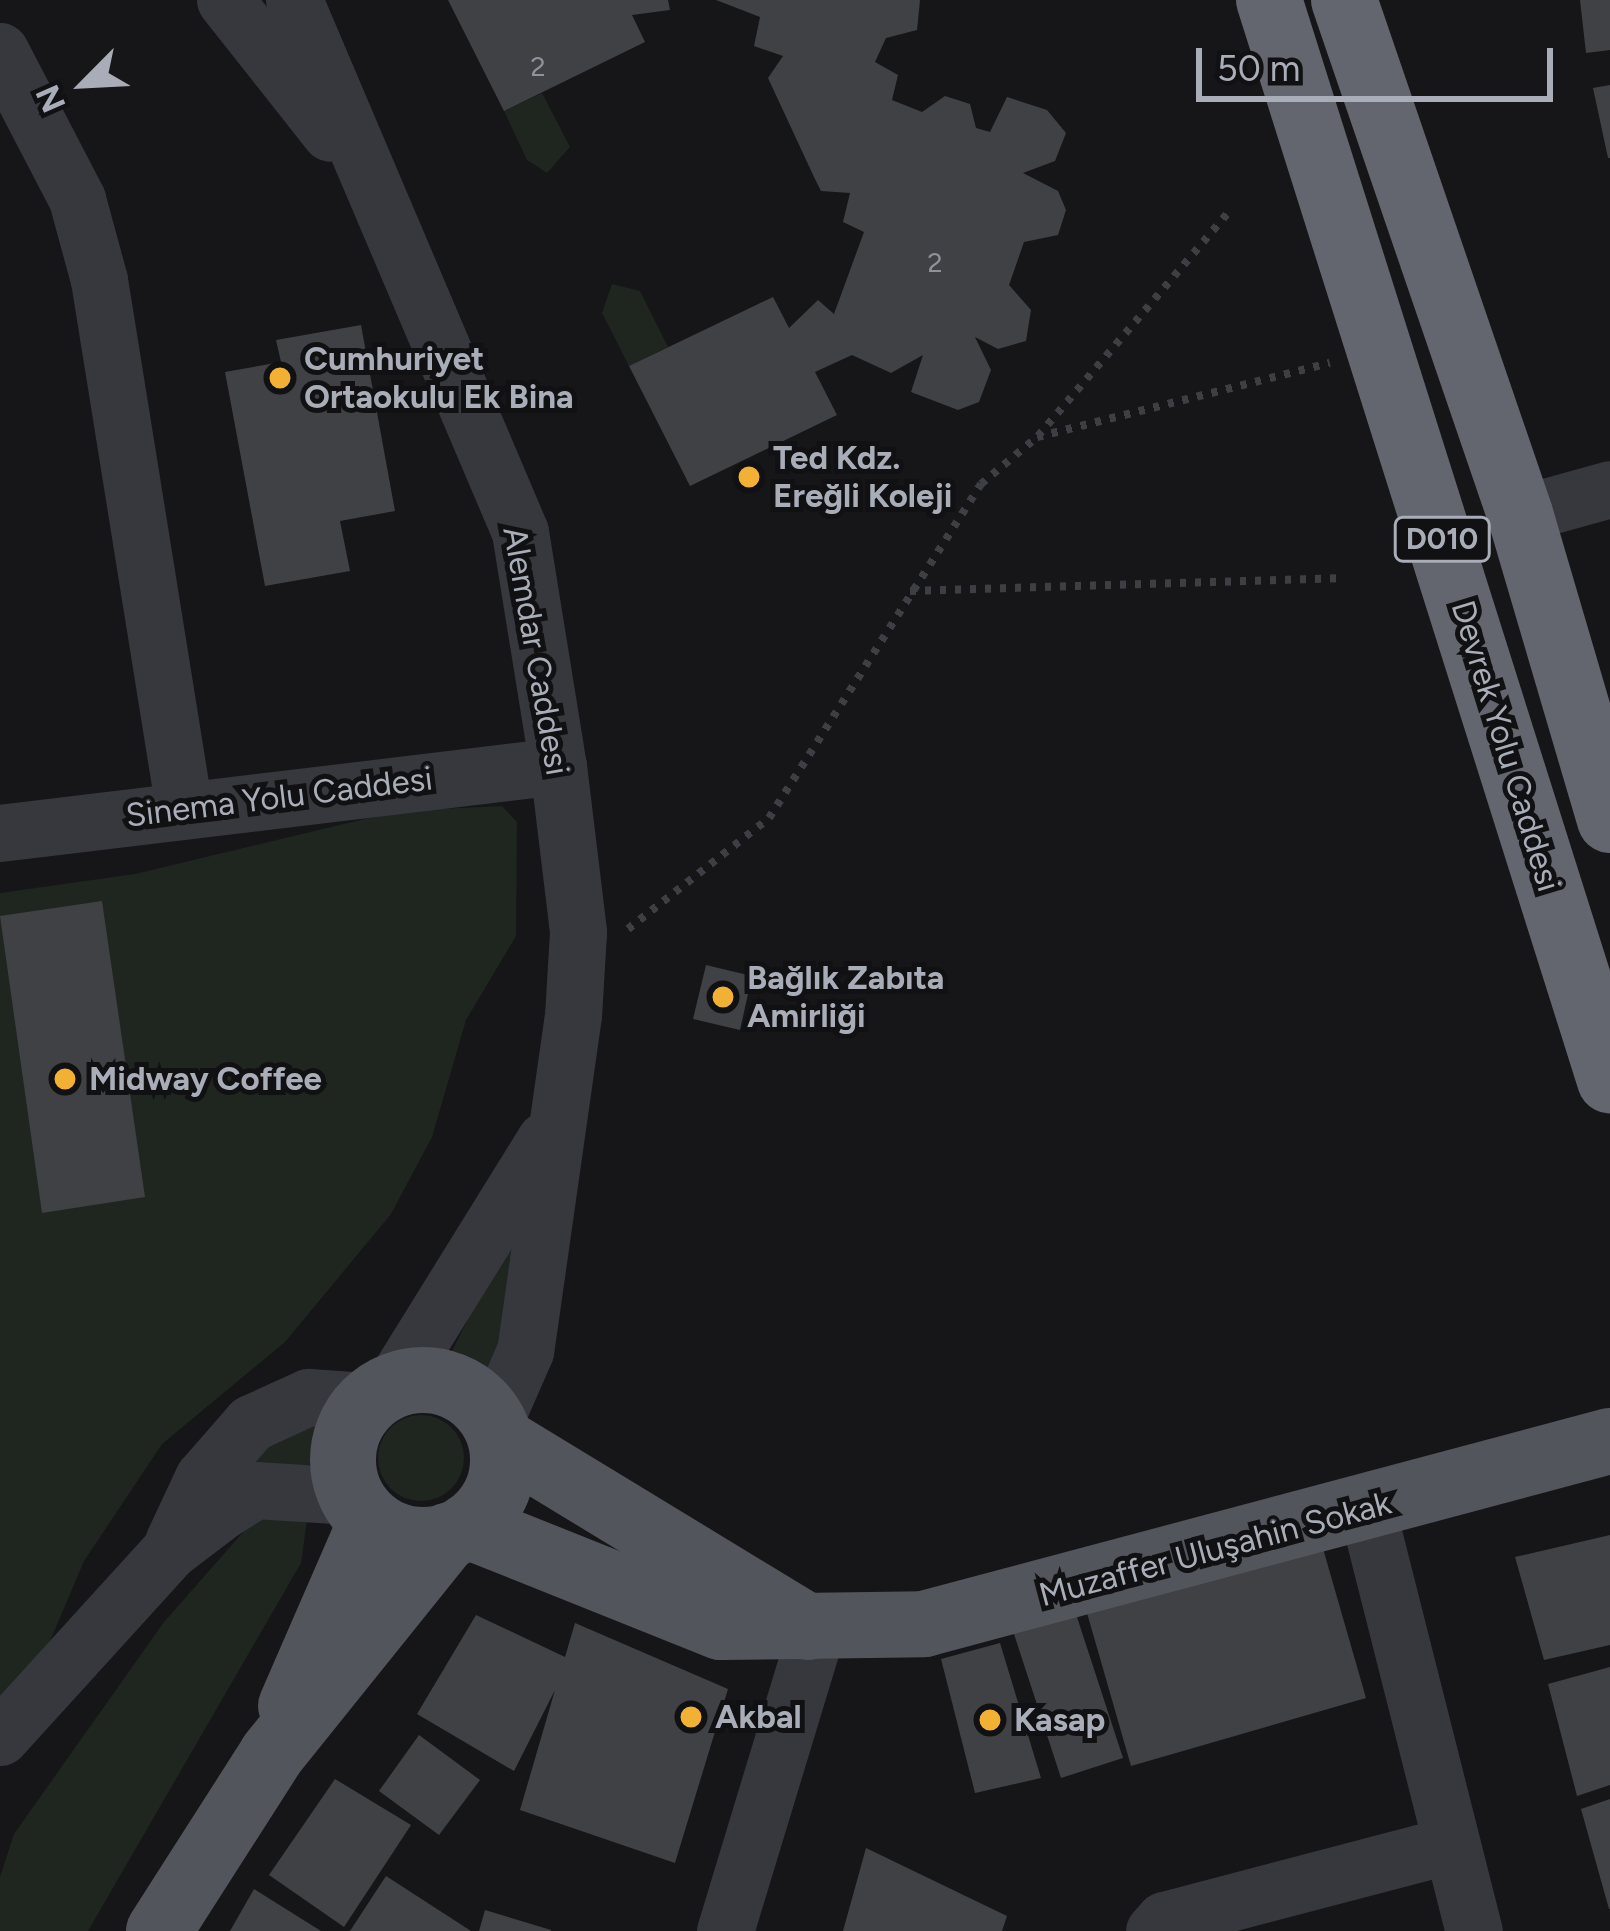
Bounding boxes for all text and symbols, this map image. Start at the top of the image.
north arrow [24,24,144,144]
scale bar [1202,24,1559,98]
text: 50 m [1217,47,1300,90]
house number: 2 [530,51,546,83]
text: N [28,79,74,118]
house number: 2 [927,247,943,279]
place label: Cumhuriyet Ortaokulu Ek Bina [304,339,574,417]
marker: Cumhuriyet Ortaokulu Ek Bina [267,365,293,391]
place label: Ted Kdz. Ereğli Koleji [773,438,952,516]
marker: Ted Kdz. Ereğli Koleji [736,464,762,490]
road number: D010 [1391,515,1493,563]
street label: Alemdar Caddesi [495,524,577,778]
street label: Devrek Yolu Caddesi [1443,596,1569,896]
street label: Sinema Yolu Caddesi [123,759,435,835]
place label: Bağlık Zabıta Amirliği [747,958,944,1036]
marker: Bağlık Zabıta Amirliği [710,984,736,1010]
place label: Midway Coffee [89,1059,322,1099]
marker: Midway Coffee [52,1066,78,1092]
street label: Muzaffer Uluşahin Sokak [1035,1483,1395,1615]
place label: Akbal [715,1697,802,1737]
place label: Kasap [1014,1700,1105,1740]
marker: Akbal [678,1704,704,1730]
marker: Kasap [977,1707,1003,1733]

